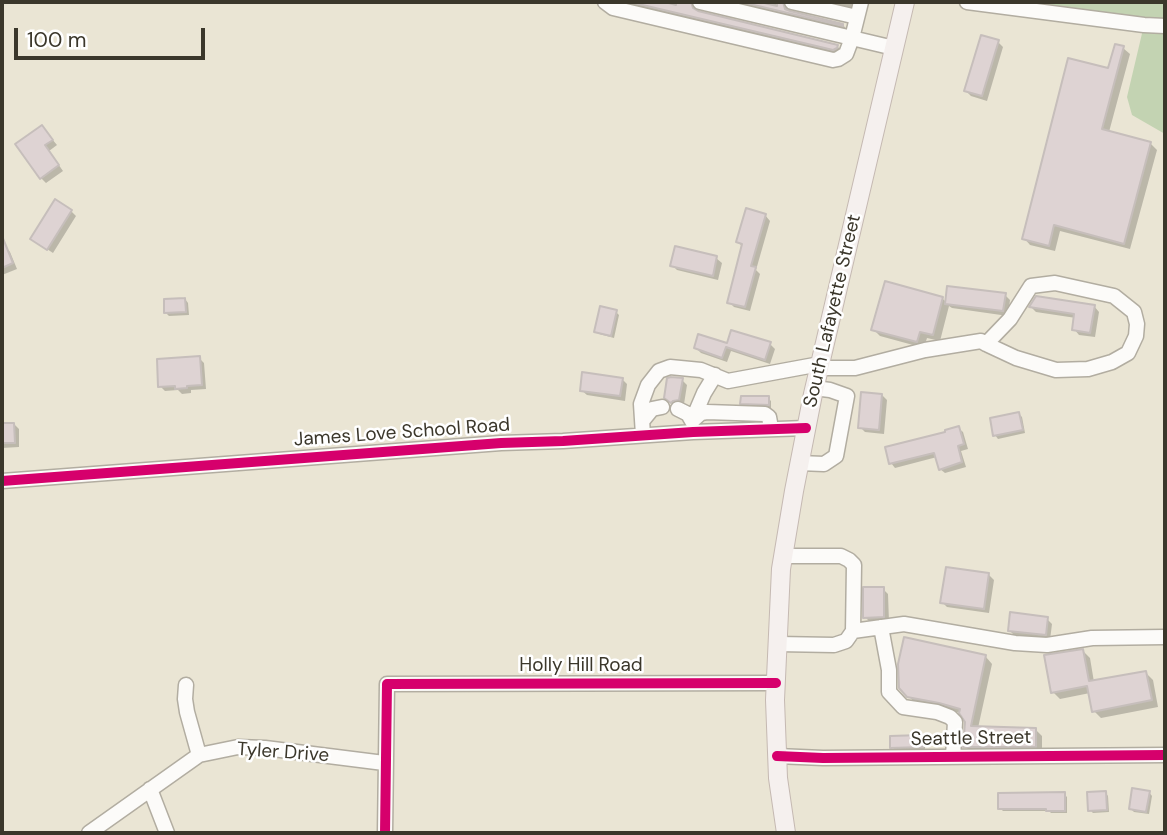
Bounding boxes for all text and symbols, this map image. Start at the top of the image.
scale bar [18,14,208,58]
text: 100 m [27,26,87,54]
street label: South Lafayette Street [800,212,866,410]
street label: James Love School Road [293,414,511,452]
street label: Holly Hill Road [519,655,643,677]
street label: Seattle Street [910,727,1032,751]
street label: Tyler Drive [236,738,330,768]

